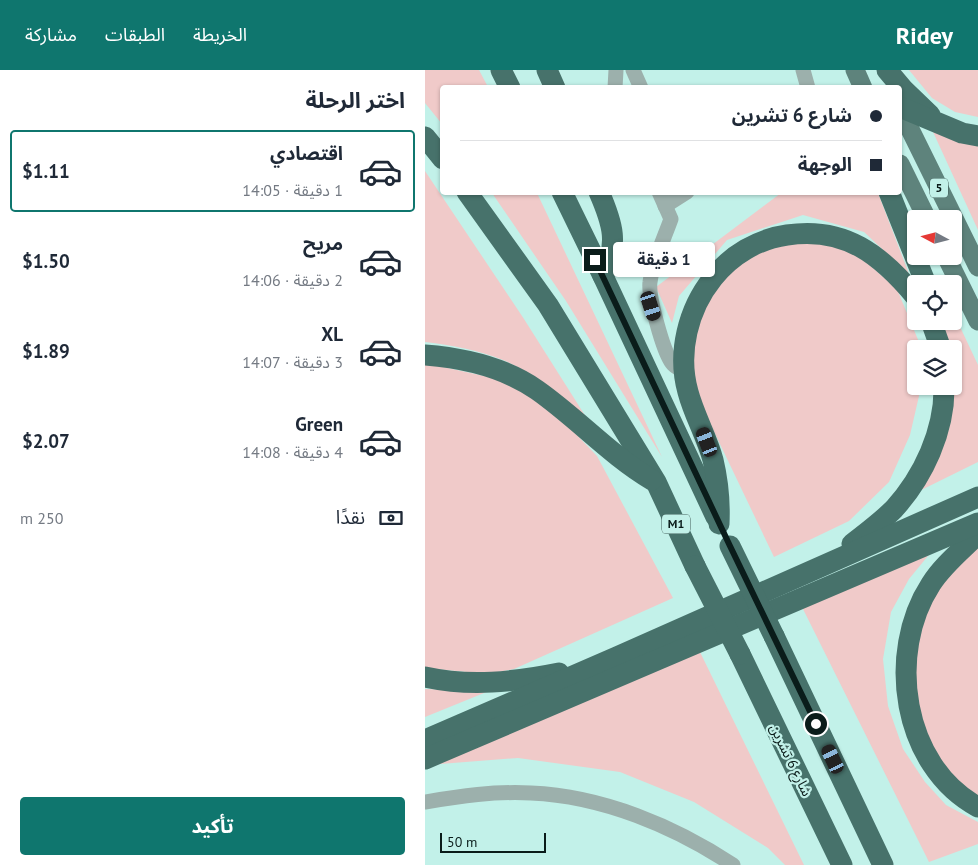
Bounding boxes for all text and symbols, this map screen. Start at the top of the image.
text: Ridey [896,20,953,51]
text: مشاركة [25,23,77,46]
text: الطبقات [105,23,165,46]
text: الخريطة [193,23,247,46]
text: اختر الرحلة [305,86,405,114]
text: شارع 6 تشرين [732,103,852,127]
text: اقتصادي [270,141,343,165]
icon: car [358,149,403,194]
text: الوجهة [798,152,852,176]
text: $1.11 [22,159,70,183]
road number: 5 [930,179,948,198]
text: 1 دقيقة · 14:05 [242,180,343,200]
north arrow [907,210,963,265]
map controls [907,210,962,395]
text: مريح [303,231,343,255]
icon: car [358,239,403,284]
callout: 1 دقيقة [613,242,715,278]
text: $1.50 [22,249,70,273]
route end [584,249,606,271]
text: 1 دقيقة [637,249,691,269]
text: 2 دقيقة · 14:06 [242,270,343,290]
button: locate [907,275,962,330]
car [639,289,662,323]
text: XL [321,322,343,346]
icon: car [358,329,403,374]
text: $1.89 [22,339,70,363]
button: layers [907,340,962,395]
text: 3 دقيقة · 14:07 [242,352,343,372]
text: Green [295,412,343,436]
icon: car [358,419,403,464]
car [694,425,719,459]
text: $2.07 [22,429,70,453]
text: 4 دقيقة · 14:08 [242,442,343,462]
icon: cash [377,504,405,532]
text: نقدًا [336,505,365,529]
text: 250 m [20,508,63,528]
road number: M1 [662,514,690,534]
route start [805,713,827,735]
street label: شارع 6 تشرين [764,721,816,800]
car [819,742,846,776]
button: تأكيد [20,797,405,855]
scale bar [440,830,546,853]
text: 50 m [447,833,477,851]

